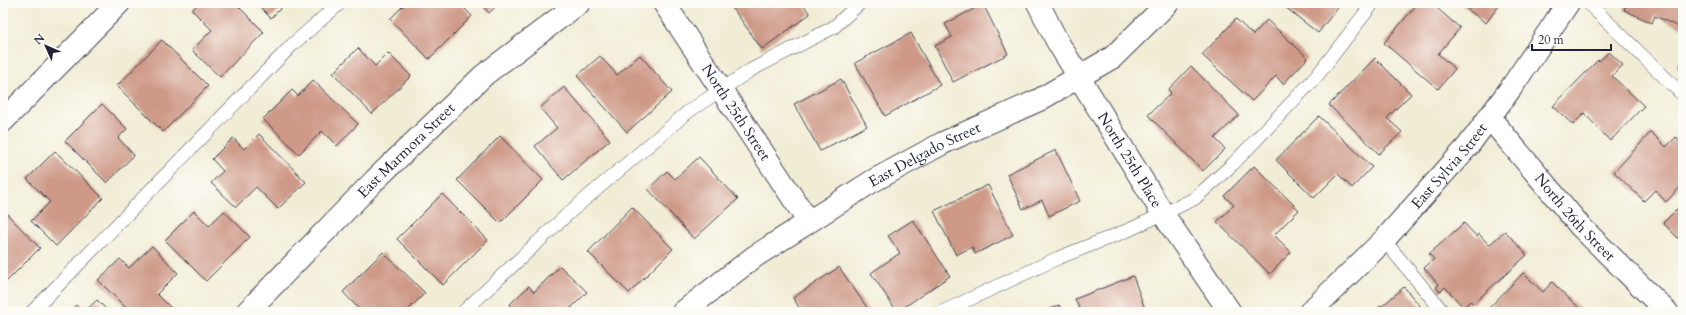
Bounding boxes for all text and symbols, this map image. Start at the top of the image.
north arrow [26,26,66,66]
scale bar [1532,26,1611,52]
text: N [31,30,48,48]
text: 20 m [1538,32,1565,48]
street label: North 25th Street [697,60,776,165]
street label: East Marmora Street [353,98,459,202]
street label: North 25th Place [1093,108,1167,212]
street label: East Delgado Street [865,117,984,192]
street label: East Sylvia Street [1407,119,1492,213]
street label: North 26th Street [1530,169,1620,266]

